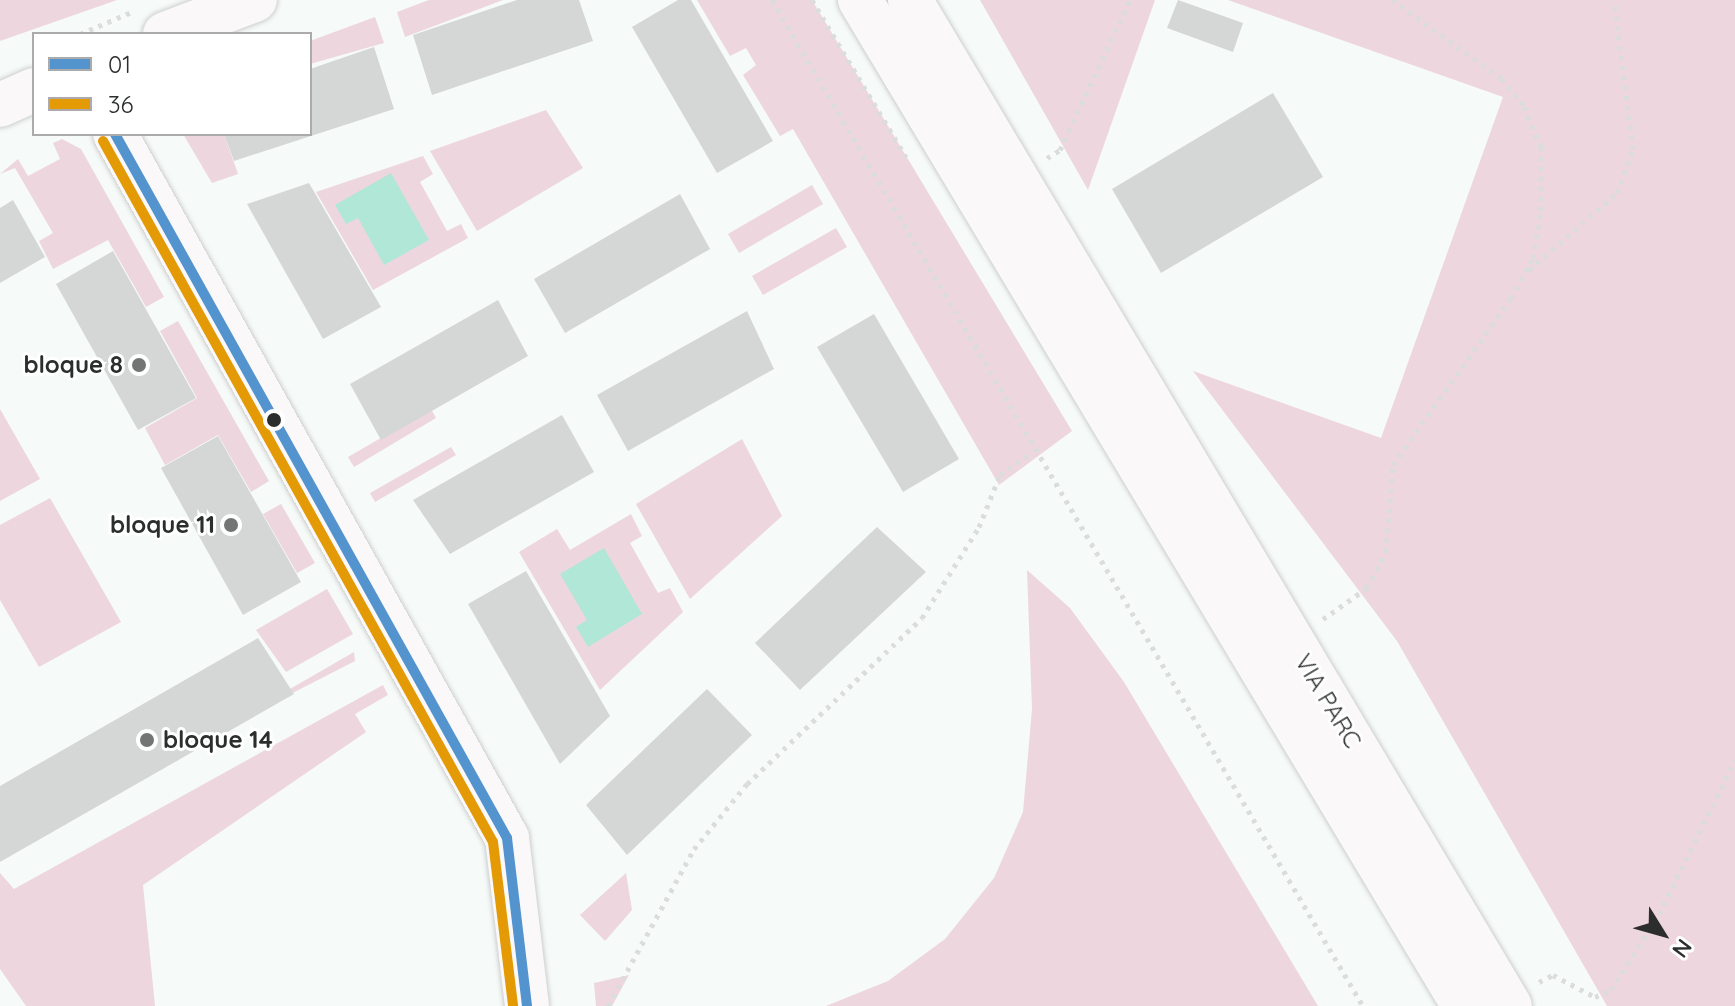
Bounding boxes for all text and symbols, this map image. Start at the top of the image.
legend [32,32,312,136]
text: 01 [108,49,131,79]
text: 36 [108,89,134,119]
place label: bloque 8 [24,351,123,379]
marker: bloque 8 [130,356,148,374]
unlabelled marker [266,412,282,428]
place label: bloque 11 [110,511,215,539]
marker: bloque 11 [222,516,240,534]
street label: VIA PARC [1289,649,1367,753]
place label: bloque 14 [163,726,273,754]
marker: bloque 14 [138,731,156,749]
north arrow [1623,894,1703,974]
text: N [1666,934,1698,963]

